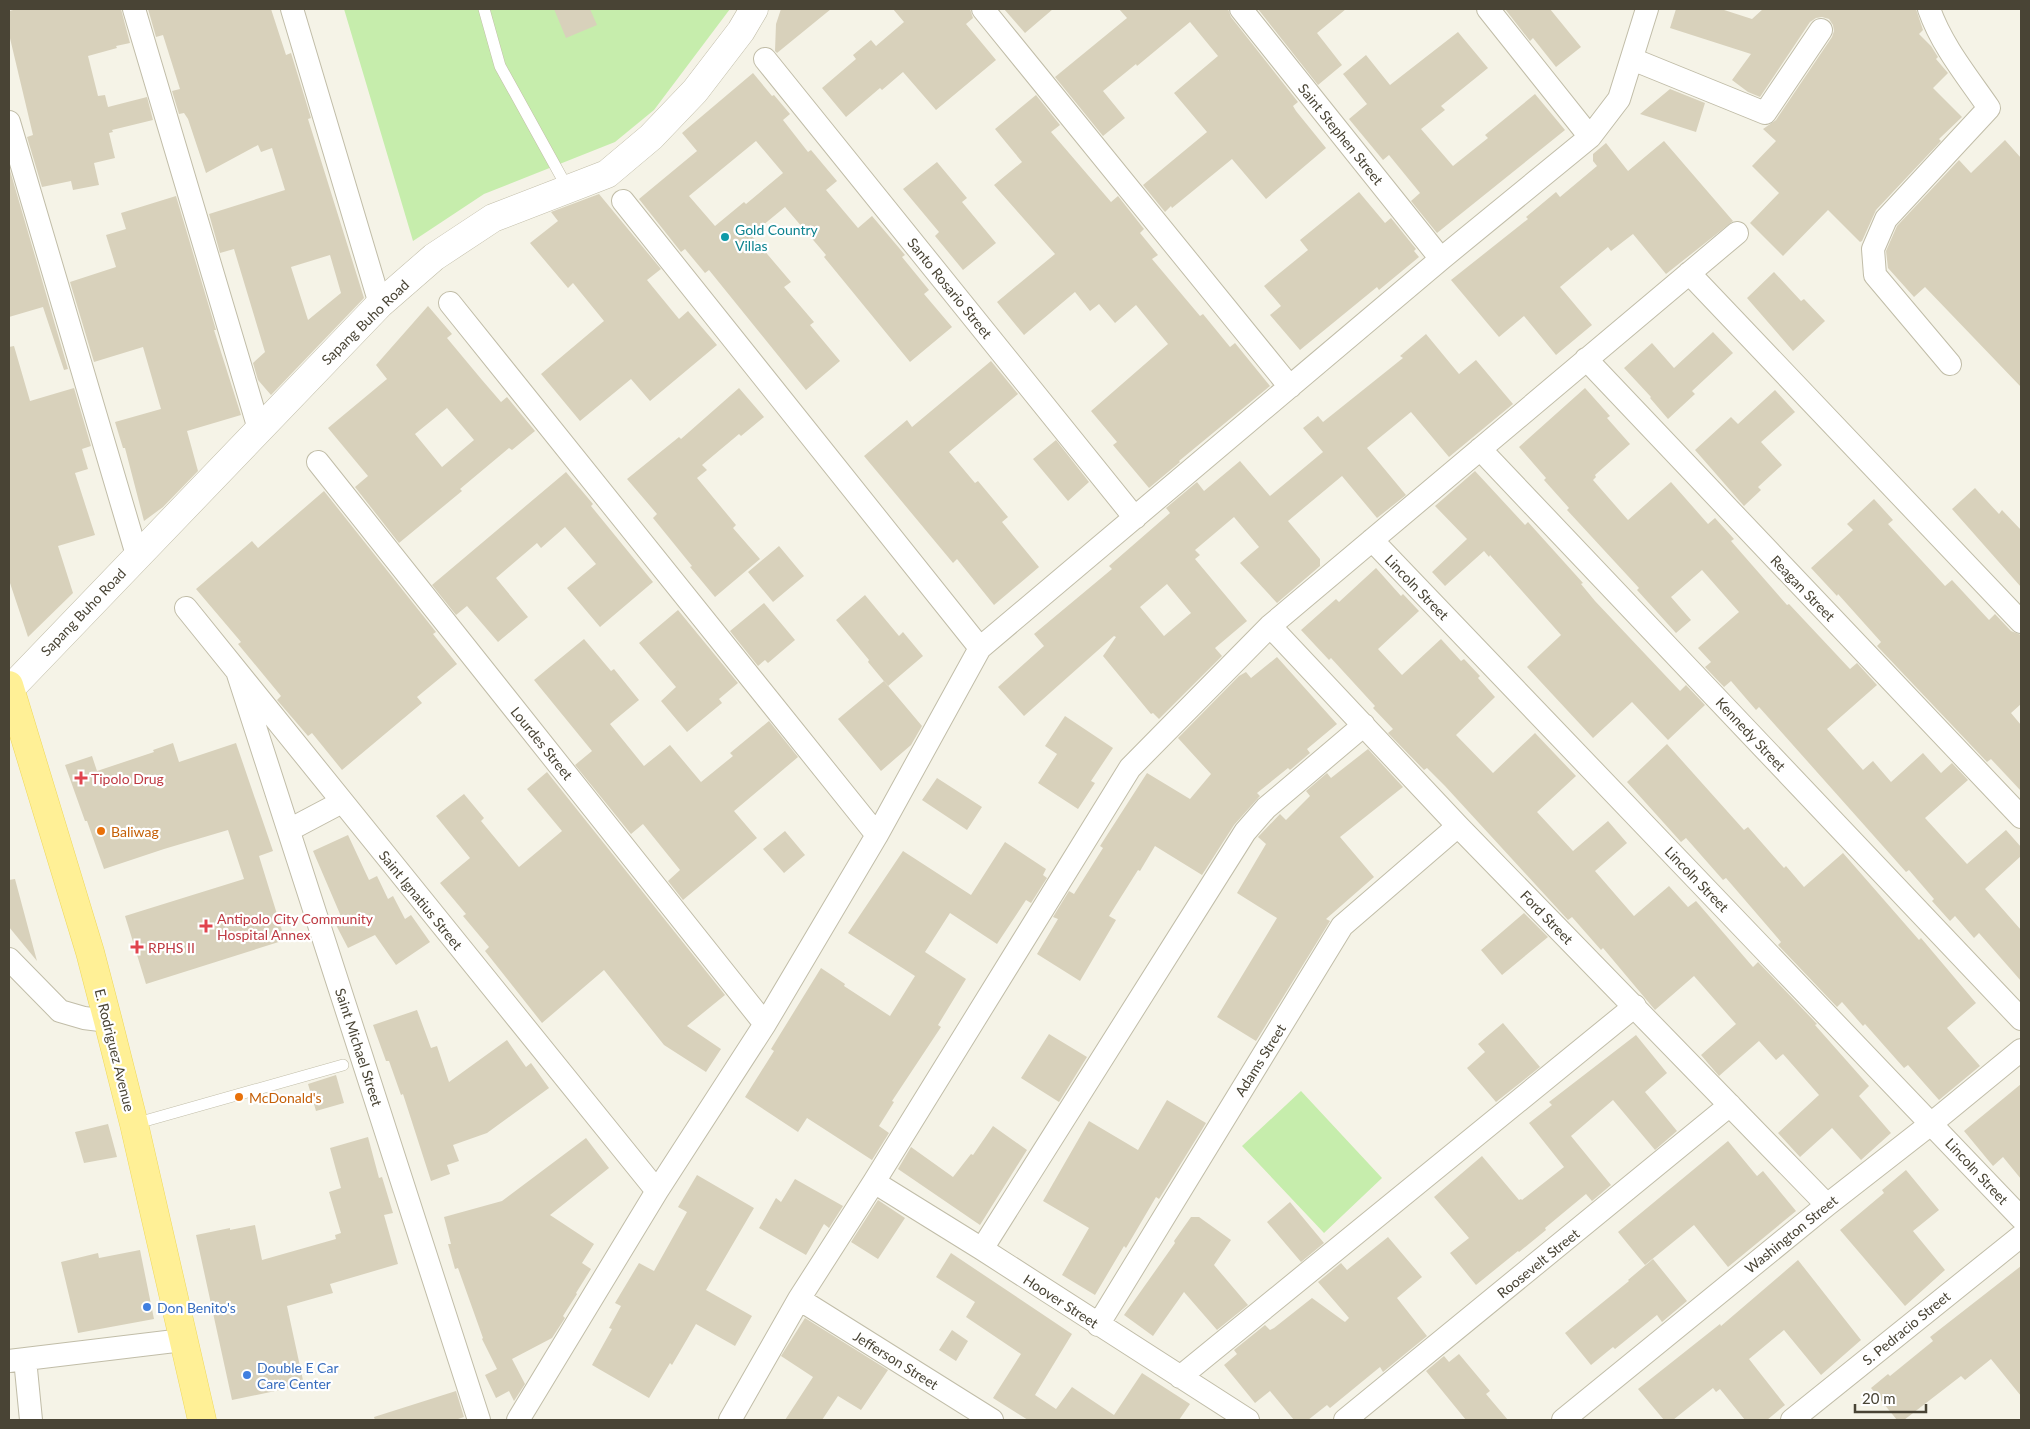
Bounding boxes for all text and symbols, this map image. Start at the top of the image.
street label: Saint Stephen Street [1295,80,1387,188]
place label: Gold Country Villas [735,221,819,254]
marker: Gold Country Villas [719,231,731,243]
street label: Santo Rosario Street [904,234,996,342]
street label: Sapang Buho Road [318,276,412,368]
street label: Lincoln Street [1382,551,1452,623]
street label: Reagan Street [1767,551,1839,625]
street label: Sapang Buho Road [37,565,129,659]
street label: Kennedy Street [1713,694,1789,774]
street label: Lourdes Street [507,703,577,783]
place label: Tipolo Drug [91,770,164,787]
marker: Tipolo Drug [75,772,87,784]
place label: Baliwag [111,823,159,840]
marker: Baliwag [95,825,107,837]
street label: Lincoln Street [1662,843,1732,915]
street label: Saint Ignatius Street [376,847,466,953]
street label: Ford Street [1517,887,1577,947]
place label: Antipolo City Community Hospital Annex [217,910,374,943]
marker: Antipolo City Community Hospital Annex [199,919,213,933]
place label: RPHS II [148,939,195,956]
marker: RPHS II [130,940,144,954]
street label: Saint Michael Street [332,986,386,1108]
street label: E. Rodriguez Avenue [92,987,138,1113]
street label: Adams Street [1231,1021,1289,1099]
place label: McDonald's [249,1089,322,1106]
marker: McDonald's [233,1091,245,1103]
street label: Lincoln Street [1942,1134,2012,1208]
street label: Washington Street [1741,1191,1841,1277]
street label: Roosevelt Street [1494,1225,1582,1301]
street label: Hoover Street [1020,1270,1102,1332]
street label: S. Pedracio Street [1859,1287,1953,1369]
place label: Don Benito's [157,1299,236,1316]
marker: Don Benito's [141,1301,153,1313]
street label: Jefferson Street [850,1327,942,1393]
place label: Double E Car Care Center [257,1359,339,1392]
marker: Double E Car Care Center [241,1369,253,1381]
scale bar [1855,1382,1926,1414]
text: 20 m [1862,1389,1896,1407]

